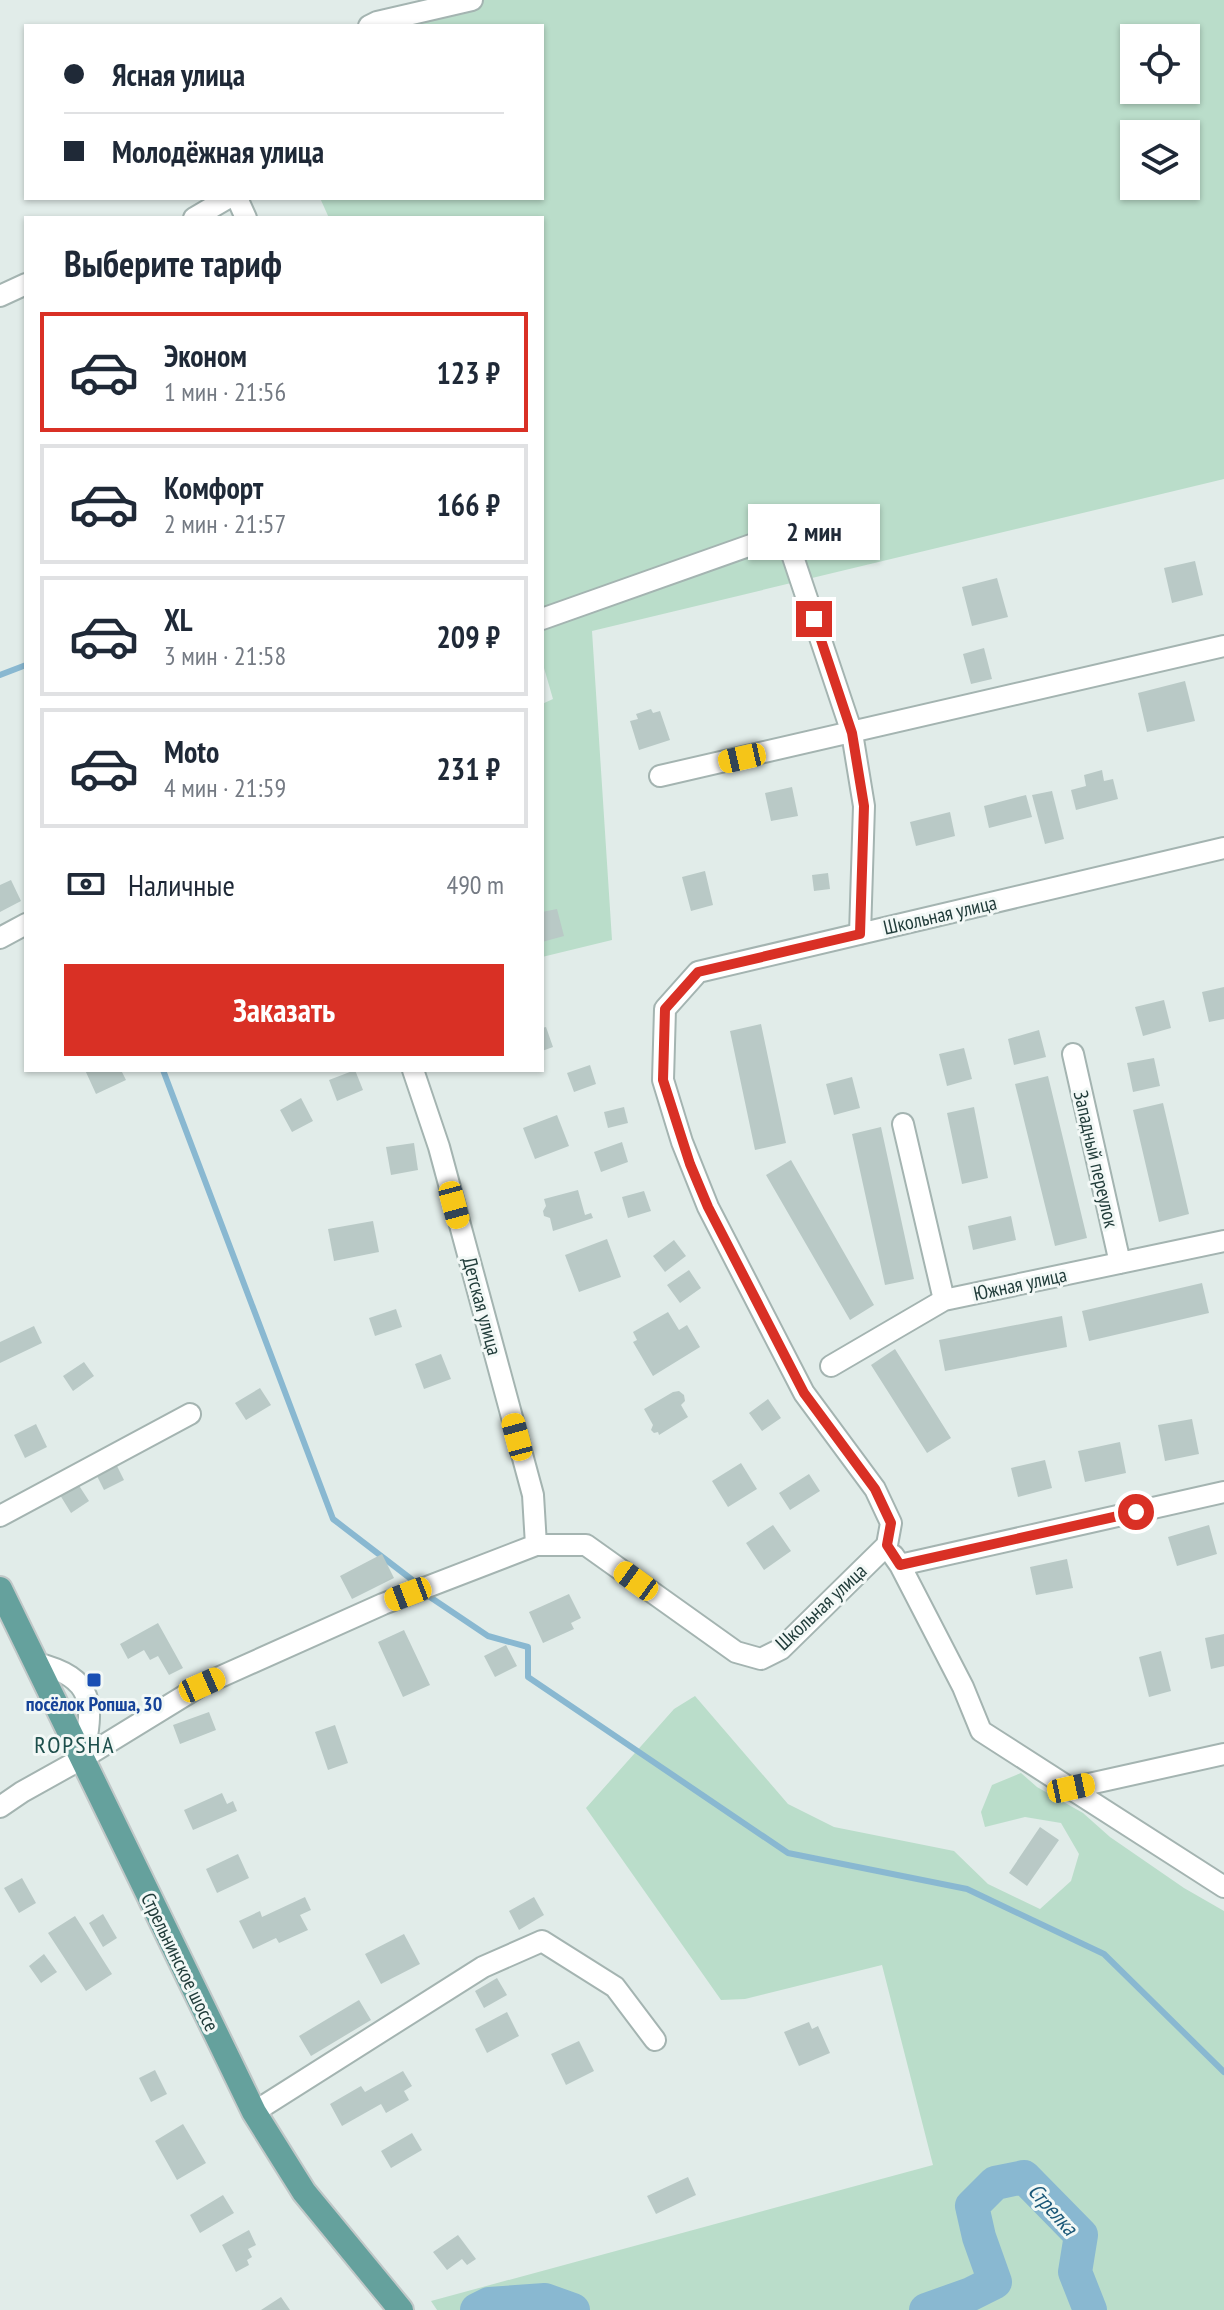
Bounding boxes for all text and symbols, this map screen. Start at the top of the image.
map controls [1120,24,1200,200]
button: locate [1120,24,1200,104]
text: Ясная улица [112,55,245,94]
button: layers [1120,120,1200,200]
text: Молодёжная улица [112,132,324,171]
text: Выберите тариф [64,240,282,287]
icon: car [68,336,140,408]
text: Эконом [164,336,247,375]
text: 123 ₽ [436,353,500,392]
text: 1 мин · 21:56 [164,375,286,408]
icon: car [68,468,140,540]
text: Комфорт [164,468,263,507]
text: 166 ₽ [436,485,500,524]
callout: 2 мин [748,503,880,559]
text: 2 мин · 21:57 [164,507,286,540]
text: 2 мин [786,515,842,548]
icon: car [68,600,140,672]
text: XL [164,600,193,639]
route end [796,601,832,637]
text: 209 ₽ [436,617,500,656]
text: 3 мин · 21:58 [164,639,286,672]
icon: car [68,732,140,804]
text: Moto [164,732,219,771]
car [716,741,768,775]
text: 231 ₽ [436,749,500,788]
text: 4 мин · 21:59 [164,771,286,804]
icon: cash [64,862,108,906]
text: Наличные [128,865,235,904]
text: 490 m [446,868,504,901]
street label: Школьная улица [881,889,999,941]
button: Заказать [64,964,504,1056]
street label: Западный переулок [1068,1088,1124,1230]
car [436,1179,472,1231]
street label: Детская улица [456,1254,508,1358]
street label: Южная улица [971,1261,1069,1307]
car [499,1411,535,1463]
route start [1118,1494,1154,1530]
car [610,1557,662,1605]
street label: Школьная улица [770,1558,872,1656]
car [381,1574,435,1614]
car [175,1664,229,1706]
marker: посёлок Ропша, 30 [85,1671,103,1689]
place label: посёлок Ропша, 30 [26,1691,162,1717]
district label: ROPSHA [34,1729,116,1760]
car [1045,1771,1097,1805]
street label: Стрельнинское шоссе [135,1888,225,2036]
water label: Стрелка [1022,2177,1084,2242]

